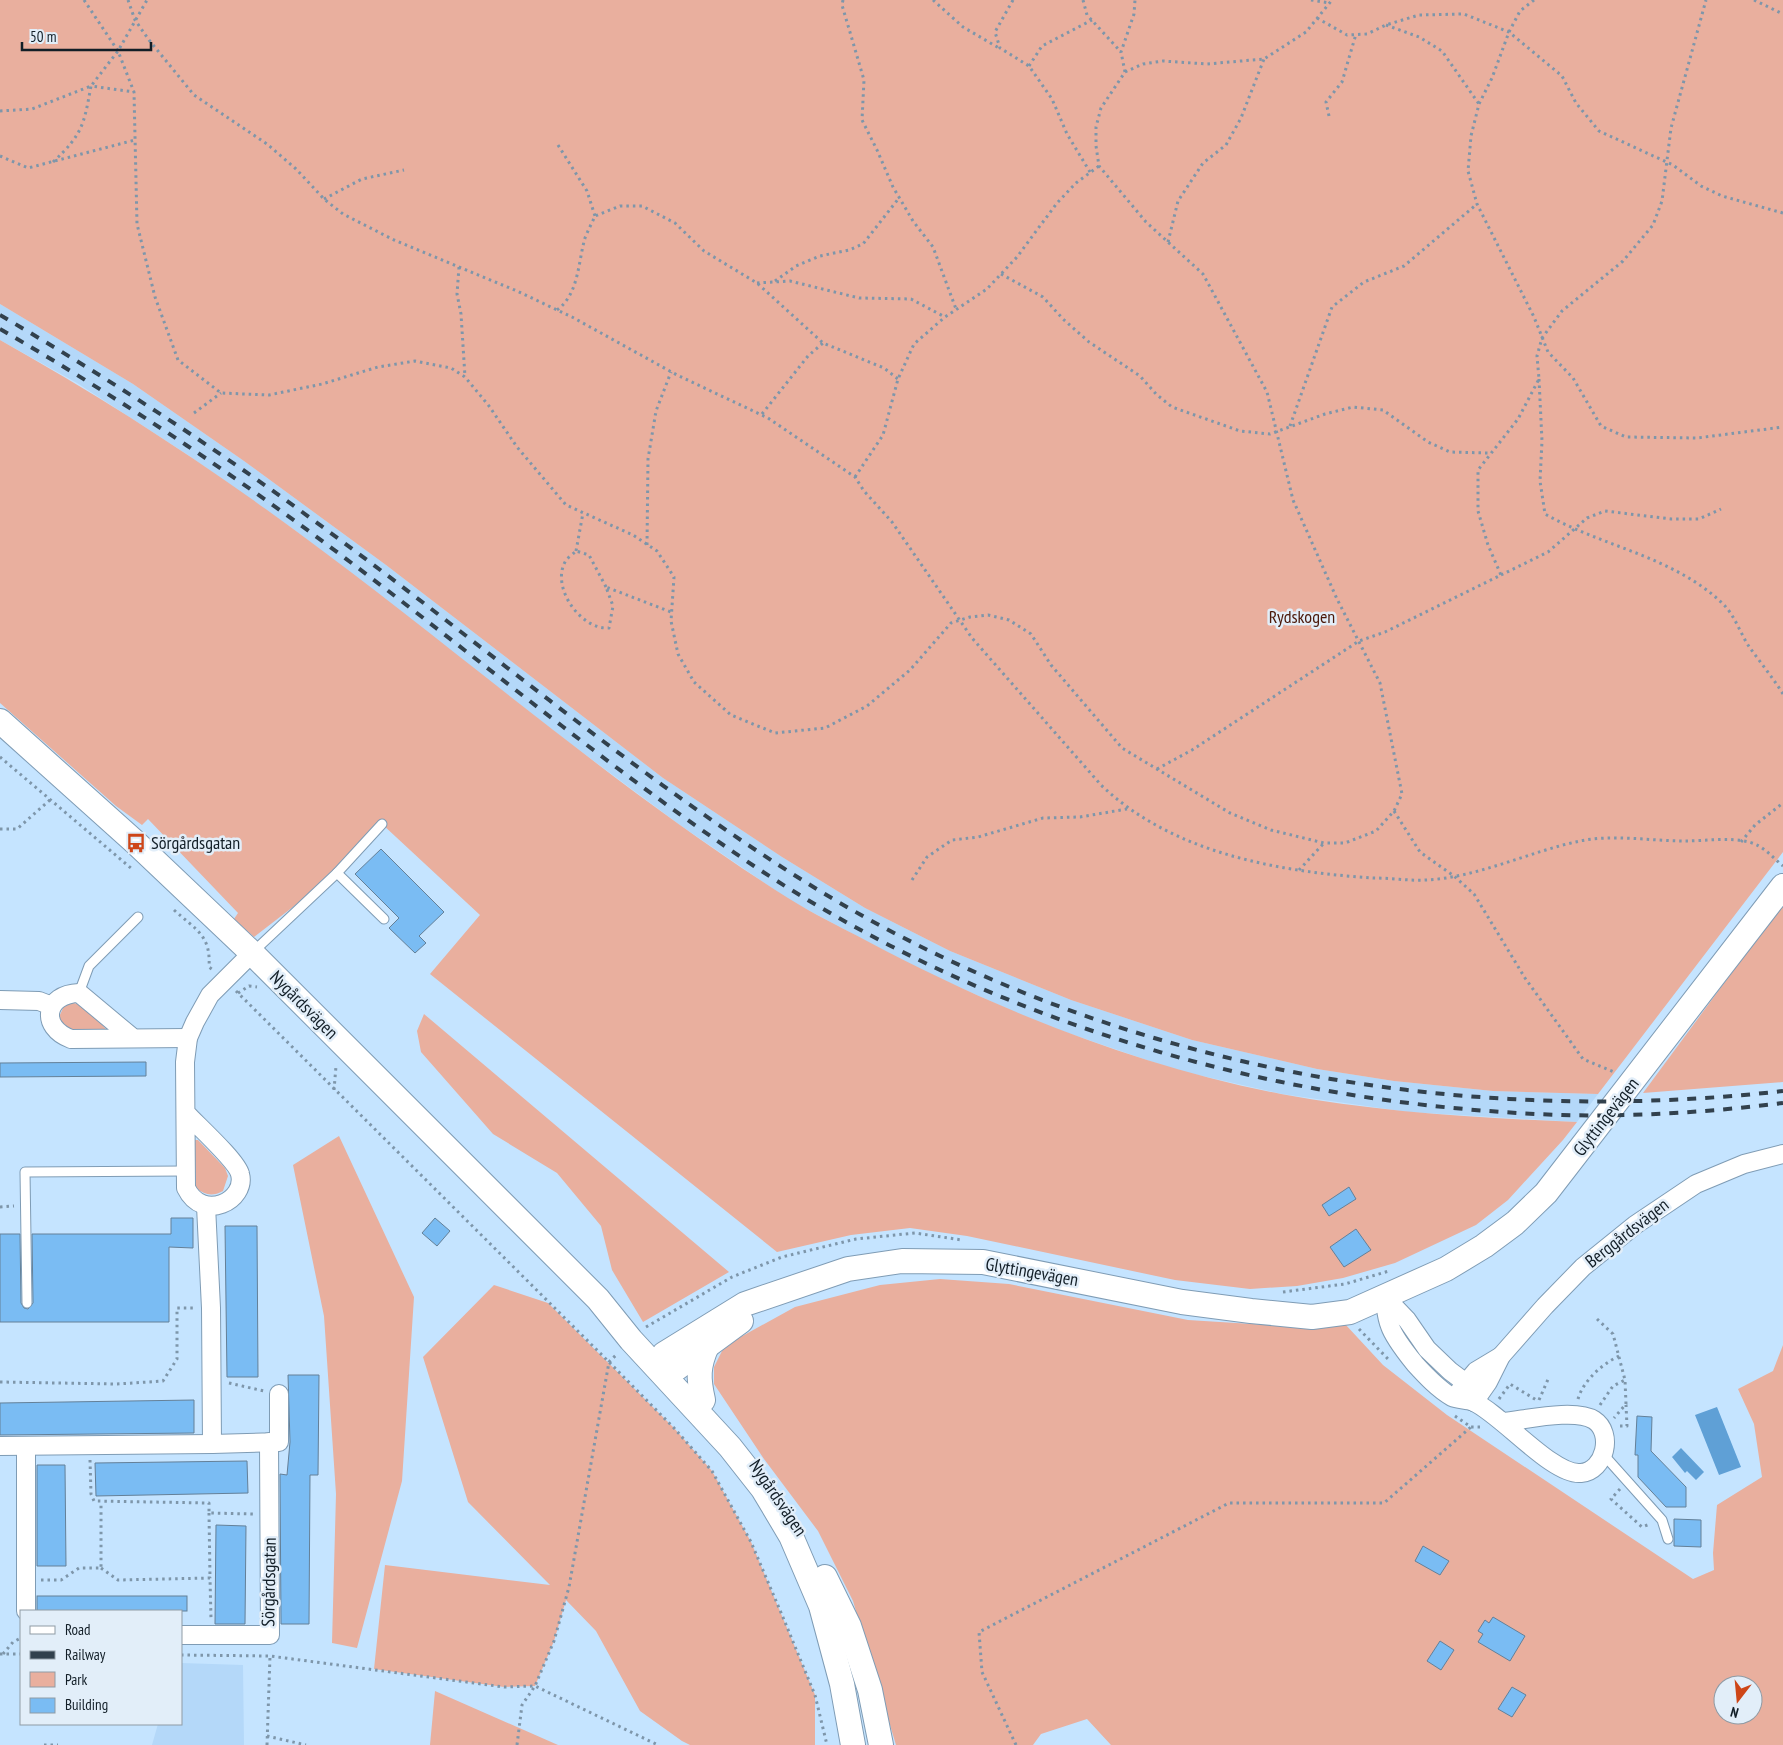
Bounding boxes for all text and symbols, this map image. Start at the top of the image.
scale bar [22,20,151,52]
text: 50 m [30,27,56,46]
park label: Rydskogen [1269,605,1335,628]
place label: Sörgårdsgatan [151,831,240,854]
bus stop icon: Sörgårdsgatan [125,832,147,854]
street label: Nygårdsvägen [265,966,343,1044]
street label: Glyttingevägen [1568,1073,1644,1161]
street label: Berggårdsvägen [1580,1193,1673,1272]
street label: Glyttingevägen [984,1252,1080,1291]
street label: Nygårdsvägen [744,1455,812,1540]
street label: Sörgårdsgatan [256,1537,281,1627]
legend [20,1610,182,1725]
text: Road [65,1620,91,1639]
text: Railway [65,1645,106,1664]
text: Park [65,1670,87,1689]
north arrow [1713,1675,1763,1725]
text: Building [65,1695,108,1714]
text: N [1728,1703,1741,1722]

